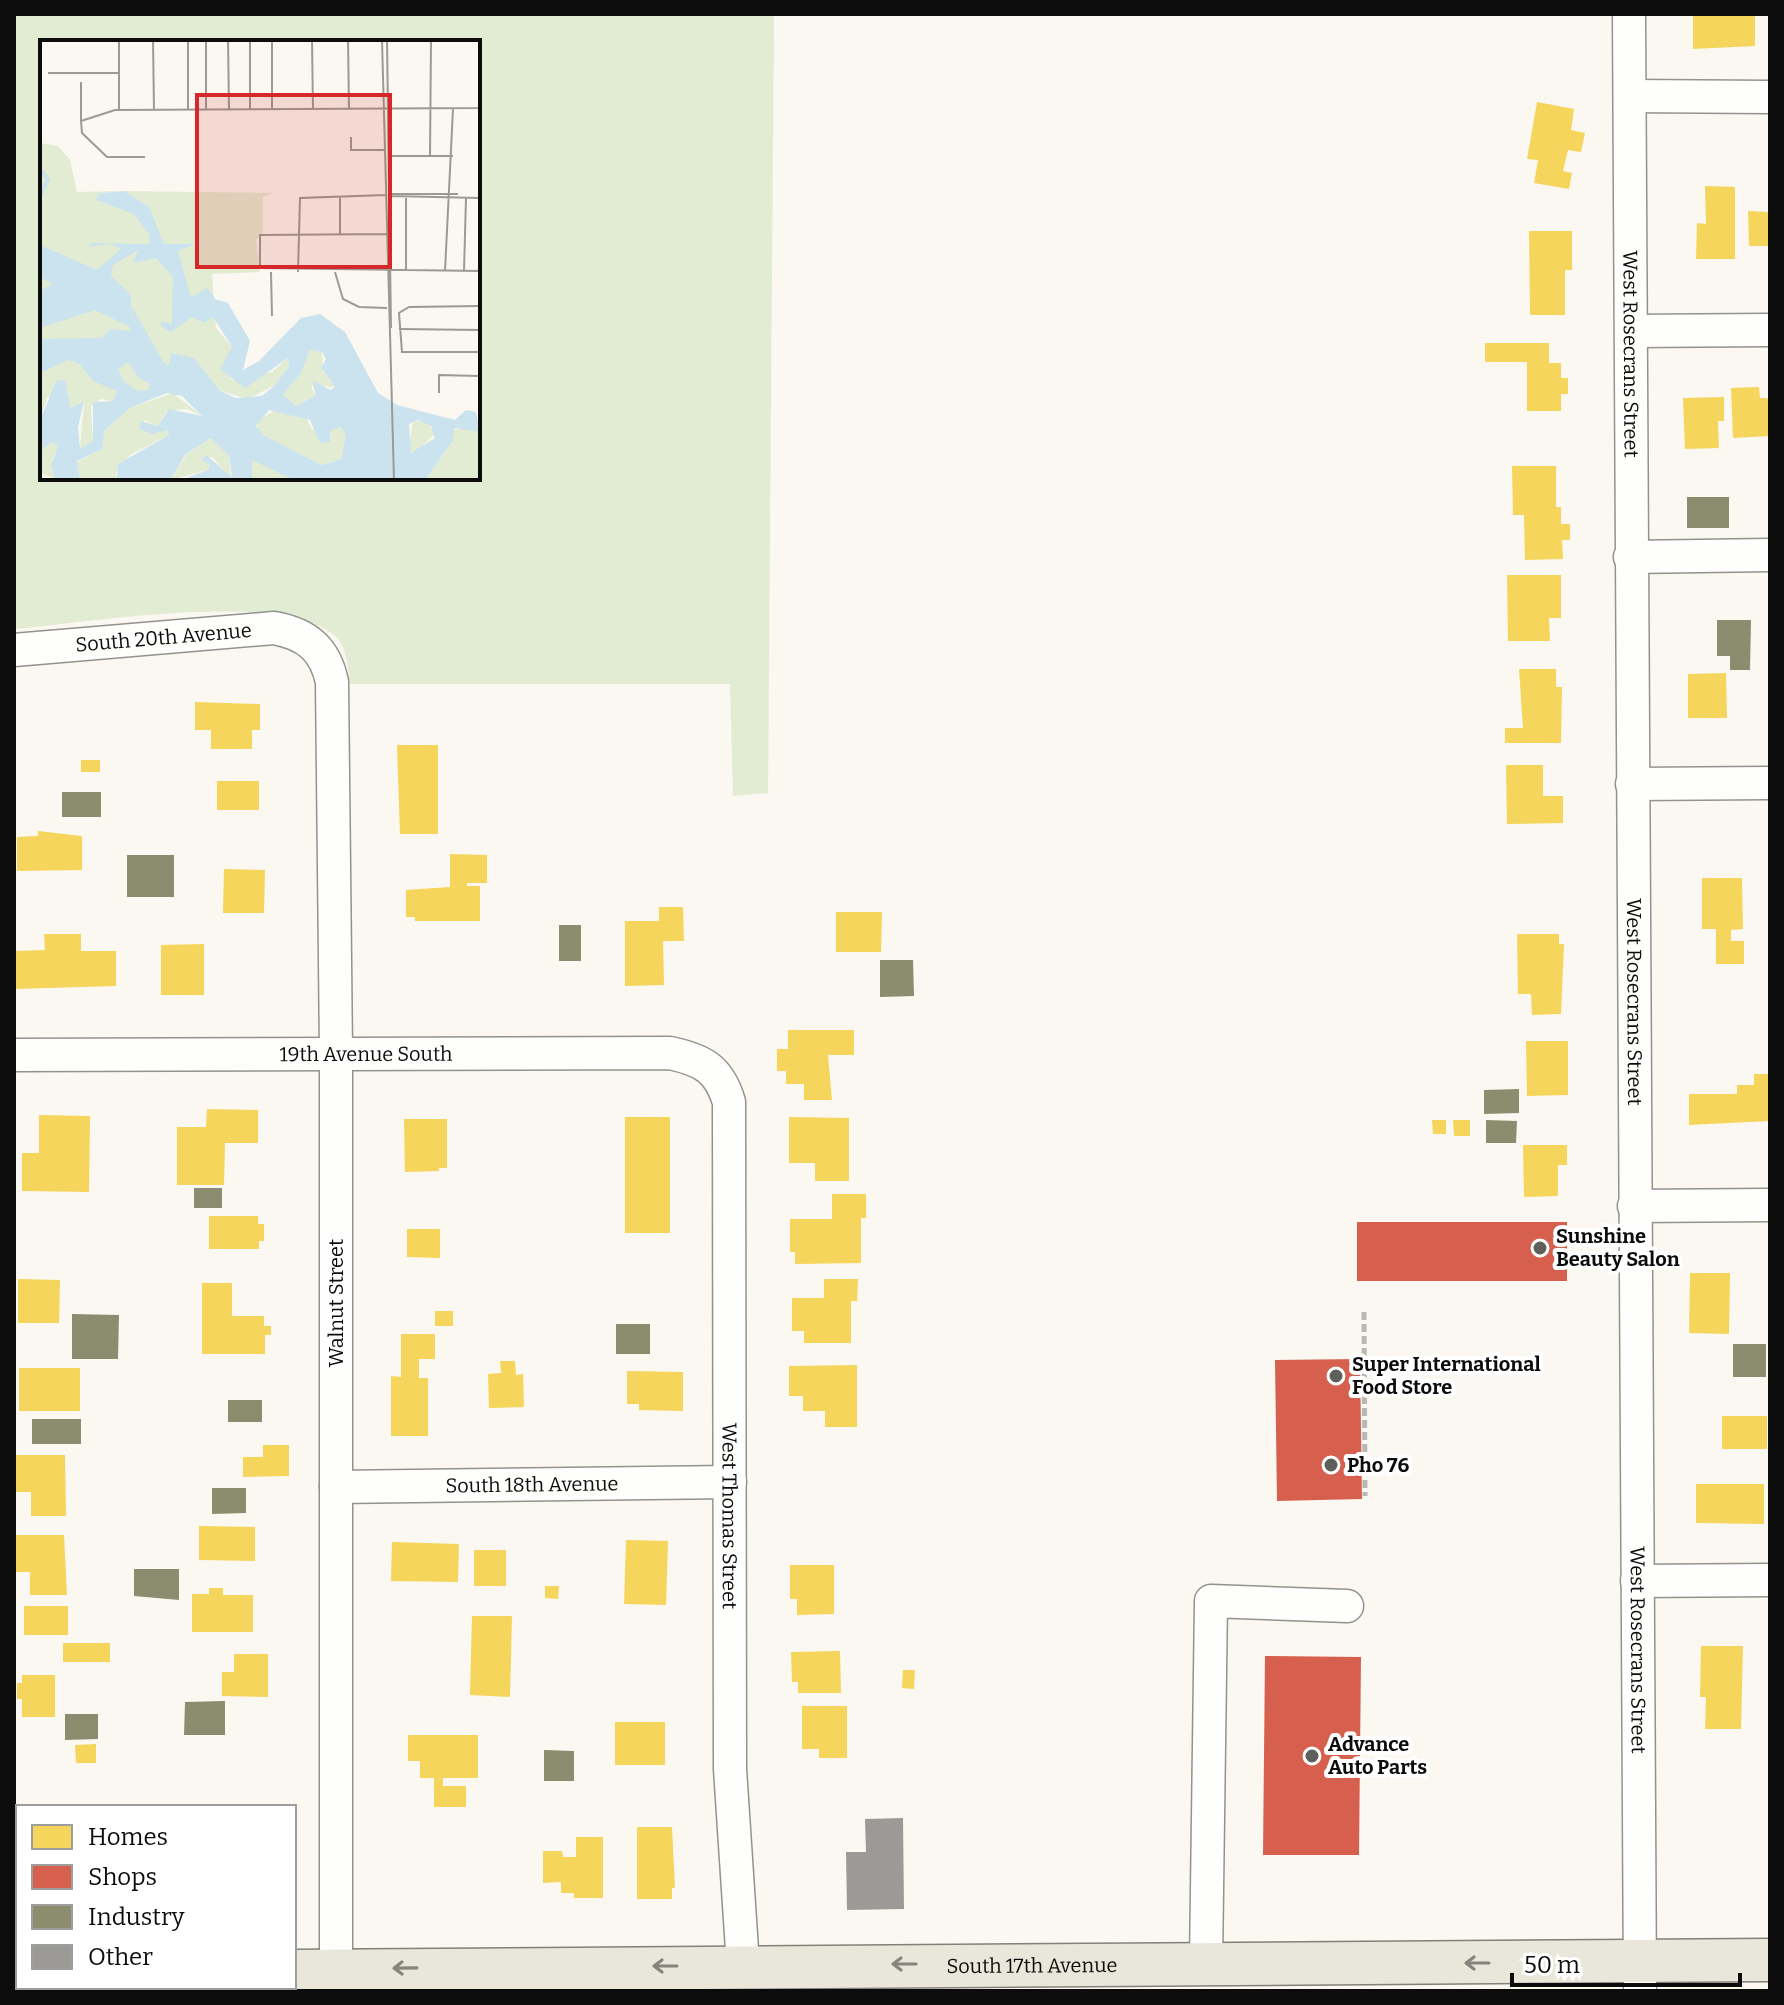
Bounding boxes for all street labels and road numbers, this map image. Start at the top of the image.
street label: West Rosecrans Street [1618,250,1643,458]
street label: South 20th Avenue [74,618,253,657]
street label: West Rosecrans Street [1622,898,1647,1106]
street label: 19th Avenue South [280,1042,453,1066]
street label: Walnut Street [324,1239,348,1367]
street label: West Thomas Street [717,1423,742,1609]
street label: South 18th Avenue [445,1471,619,1498]
street label: West Rosecrans Street [1626,1546,1651,1754]
street label: South 17th Avenue [946,1953,1118,1978]

